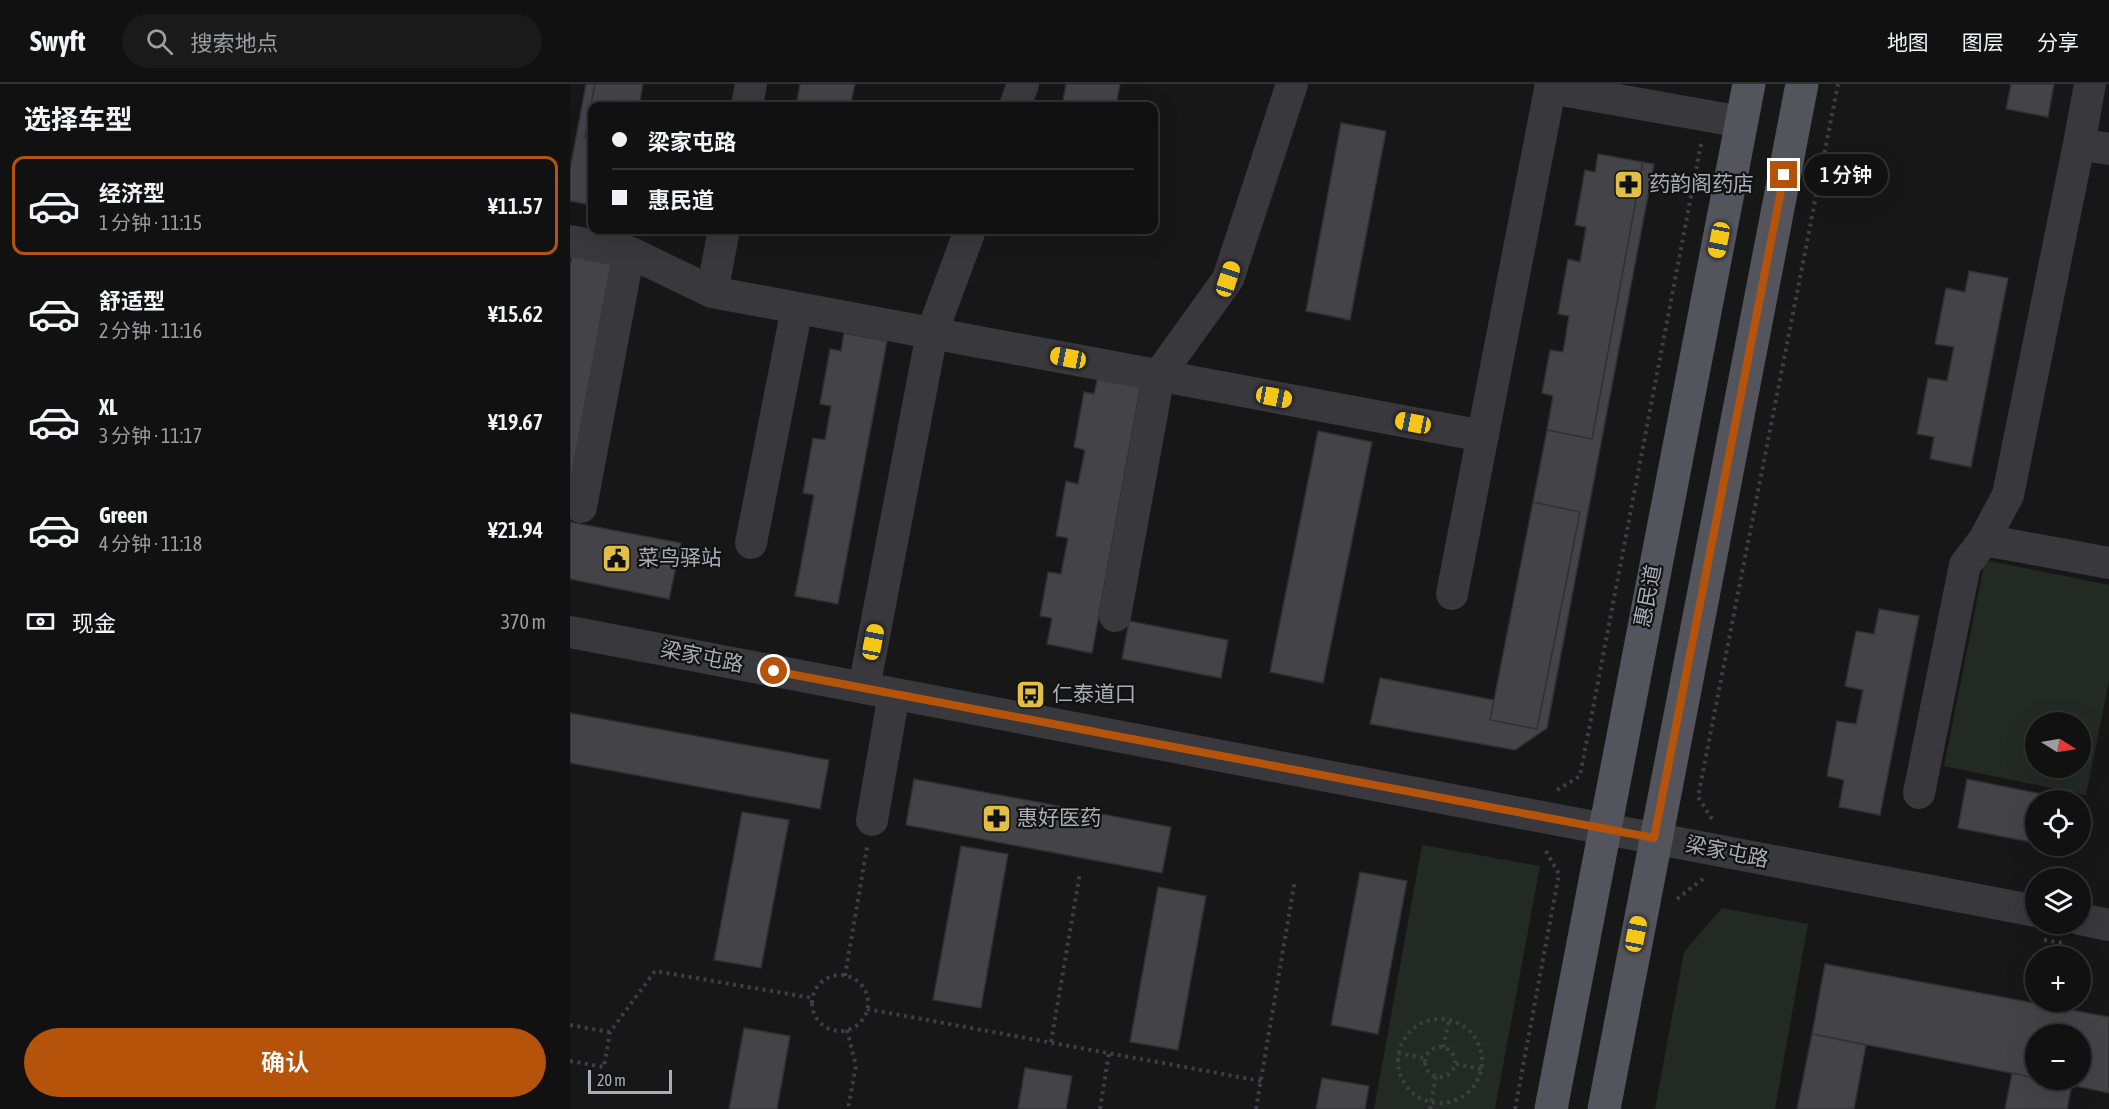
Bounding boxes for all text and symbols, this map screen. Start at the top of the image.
search box [122,14,542,68]
text: Swyft [30,25,86,57]
icon: search [143,25,176,58]
text: 搜索地点 [191,30,279,56]
text: 地图 [1887,30,1929,54]
text: 图层 [1962,30,2004,54]
text: 分享 [2037,30,2079,54]
text: 选择车型 [24,104,132,135]
text: 梁家屯路 [648,129,736,155]
callout: 1 分钟 [1805,154,1889,196]
route end [1770,161,1797,188]
text: 1 分钟 [1820,163,1872,186]
pharmacy icon: 药韵阁药店 [1612,168,1644,200]
place label: 药韵阁药店 [1649,171,1754,195]
icon: car [27,179,81,233]
text: 经济型 [99,180,165,206]
text: 惠民道 [648,187,714,213]
text: ¥11.57 [488,193,543,219]
text: 1 分钟 · 11:15 [99,211,202,234]
car [1707,221,1731,259]
car [1214,259,1242,299]
icon: car [27,287,81,341]
text: 舒适型 [99,288,165,314]
text: ¥15.62 [488,301,543,327]
text: 2 分钟 · 11:16 [99,319,202,342]
car [1049,346,1087,370]
car [1255,385,1293,409]
text: XL [99,394,117,420]
icon: car [27,395,81,449]
text: ¥19.67 [488,409,543,435]
car [1394,411,1432,435]
text: 3 分钟 · 11:17 [99,424,202,447]
text: Green [99,502,148,528]
icon: car [27,503,81,557]
text: ¥21.94 [488,517,543,543]
text: 4 分钟 · 11:18 [99,532,202,555]
public building icon: 菜鸟驿站 [601,542,633,574]
place label: 菜鸟驿站 [638,545,722,569]
street label: 惠民道 [1629,563,1665,629]
icon: cash [24,605,57,638]
text: 现金 [72,610,116,636]
text: 370 m [501,610,546,633]
car [861,623,885,661]
street label: 梁家屯路 [659,636,746,676]
route start [760,657,787,684]
bus stop icon: 仁泰道口 [1015,678,1047,710]
place label: 仁泰道口 [1052,681,1136,705]
north arrow [2025,712,2091,778]
map controls [2025,712,2091,1090]
button: locate [2025,790,2091,856]
pharmacy icon: 惠好医药 [980,802,1012,834]
place label: 惠好医药 [1017,805,1101,829]
street label: 梁家屯路 [1684,831,1771,871]
button: layers [2025,868,2091,934]
car [1624,915,1648,953]
button: + [2025,946,2091,1012]
button: − [2025,1024,2091,1090]
button: 确认 [24,1028,546,1097]
scale bar [588,1067,672,1094]
text: 20 m [597,1071,626,1089]

